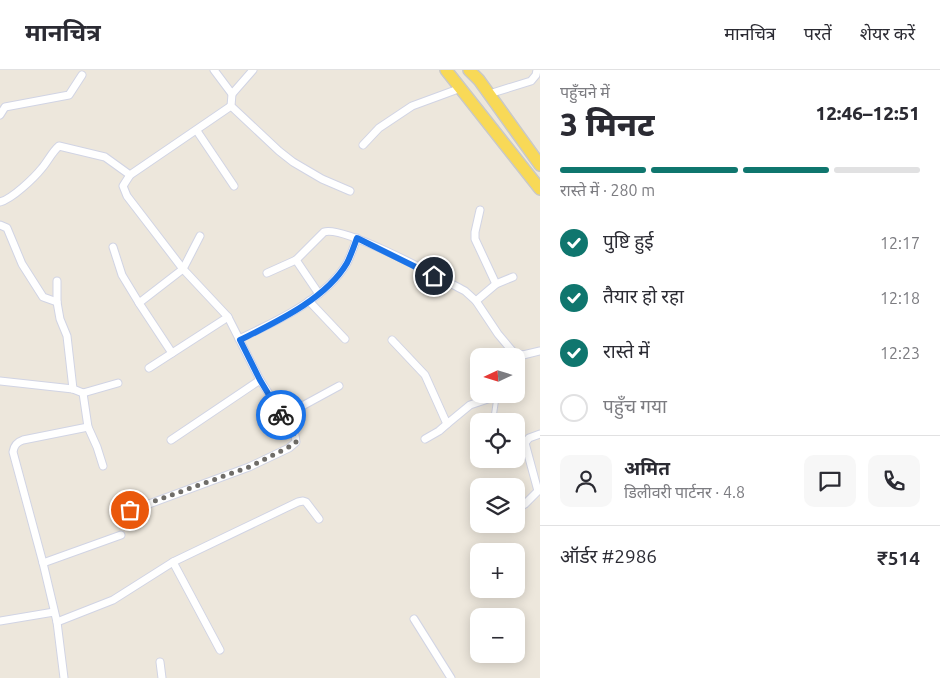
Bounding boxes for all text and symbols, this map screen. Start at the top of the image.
text: मानचित्र [25,19,101,46]
text: मानचित्र [724,23,776,43]
text: परतें [804,23,832,43]
text: शेयर करें [860,23,915,43]
text: पहुँचने में [560,83,610,101]
text: 12:46–12:51 [815,102,920,124]
text: 3 मिनट [560,106,655,142]
text: रास्ते में · 280 m [560,181,655,199]
icon: check [560,229,588,257]
text: पुष्टि हुई [603,230,654,252]
text: 12:17 [880,234,920,252]
pin [413,255,455,297]
icon: home [420,262,448,290]
icon: check [560,284,588,312]
text: तैयार हो रहा [603,285,684,307]
text: 12:18 [880,289,920,307]
icon: check [560,339,588,367]
text: रास्ते में [603,340,650,362]
text: 12:23 [880,344,920,362]
north arrow [470,348,525,402]
map controls [470,348,525,663]
courier [256,390,306,440]
text: पहुँच गया [603,395,667,417]
icon: bike [267,401,295,429]
button: locate [470,413,525,468]
button: person [560,455,612,507]
button: chat [804,455,856,507]
button: phone [868,455,920,507]
text: अमित [624,457,670,479]
button: layers [470,478,525,533]
text: डिलीवरी पार्टनर · 4.8 [624,483,745,501]
pin [109,489,151,531]
icon: bag [116,496,144,524]
button: + [470,543,525,598]
text: ऑर्डर #2986 [560,545,657,567]
text: ₹514 [877,547,920,569]
button: − [470,608,525,663]

